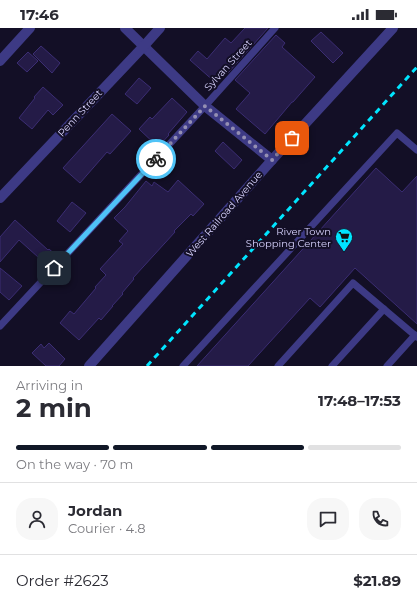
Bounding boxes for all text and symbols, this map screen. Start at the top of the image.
text: 17:46 [20,5,59,24]
street label: Sylvan Street [201,36,255,94]
street label: Penn Street [55,87,105,139]
pin [275,121,309,155]
icon: bag [281,127,303,149]
courier [136,139,176,179]
icon: bike [145,148,167,170]
street label: West Railroad Avenue [183,168,265,260]
place label: River Town Shopping Center [246,225,331,250]
supermarket icon: River Town Shopping Center [334,227,354,252]
pin [37,251,71,285]
icon: home [43,257,65,279]
text: Arriving in [16,377,83,393]
text: 17:48–17:53 [318,391,401,410]
text: 2 min [16,392,92,424]
text: On the way · 70 m [16,456,133,472]
button: person [16,498,58,540]
button: chat [307,498,349,540]
button: phone [359,498,401,540]
text: Jordan [68,501,122,520]
text: Courier · 4.8 [68,520,146,536]
text: Order #2623 [16,571,109,590]
text: $21.89 [353,571,401,590]

